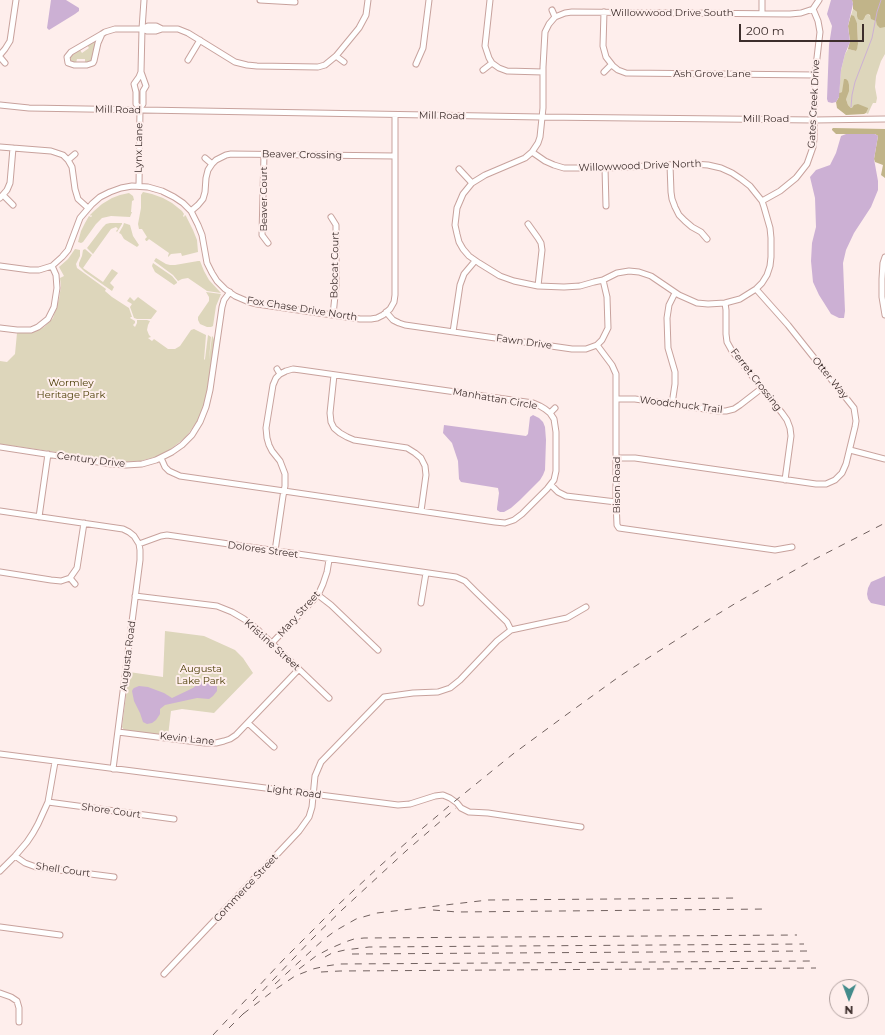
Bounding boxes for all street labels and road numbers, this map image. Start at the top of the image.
street label: Willowwood Drive South [610,7,734,19]
street label: Gates Creek Drive [806,59,822,149]
street label: Ash Grove Lane [673,68,751,80]
street label: Mill Road [95,104,141,116]
street label: Mill Road [419,110,465,122]
street label: Mill Road [743,113,789,125]
street label: Lynx Lane [133,123,145,173]
street label: Beaver Crossing [262,148,342,162]
street label: Willowwood Drive North [579,158,701,174]
street label: Beaver Court [258,166,270,232]
street label: Bobcat Court [328,231,342,299]
street label: Fox Chase Drive North [246,294,358,324]
street label: Fawn Drive [495,332,553,352]
street label: Ferret Crossing [728,346,784,414]
street label: Otter Way [809,355,851,401]
street label: Manhattan Circle [452,386,538,412]
street label: Woodchuck Trail [639,394,723,416]
street label: Century Drive [56,450,126,470]
street label: Bison Road [611,457,623,513]
street label: Dolores Street [227,539,299,561]
street label: Mary Street [275,589,323,639]
street label: Kristine Street [242,617,302,673]
street label: Augusta Road [118,620,138,692]
street label: Kevin Lane [159,730,215,748]
street label: Light Road [266,783,322,801]
street label: Shore Court [81,801,141,821]
street label: Commerce Street [211,851,281,925]
street label: Shell Court [35,860,91,880]

